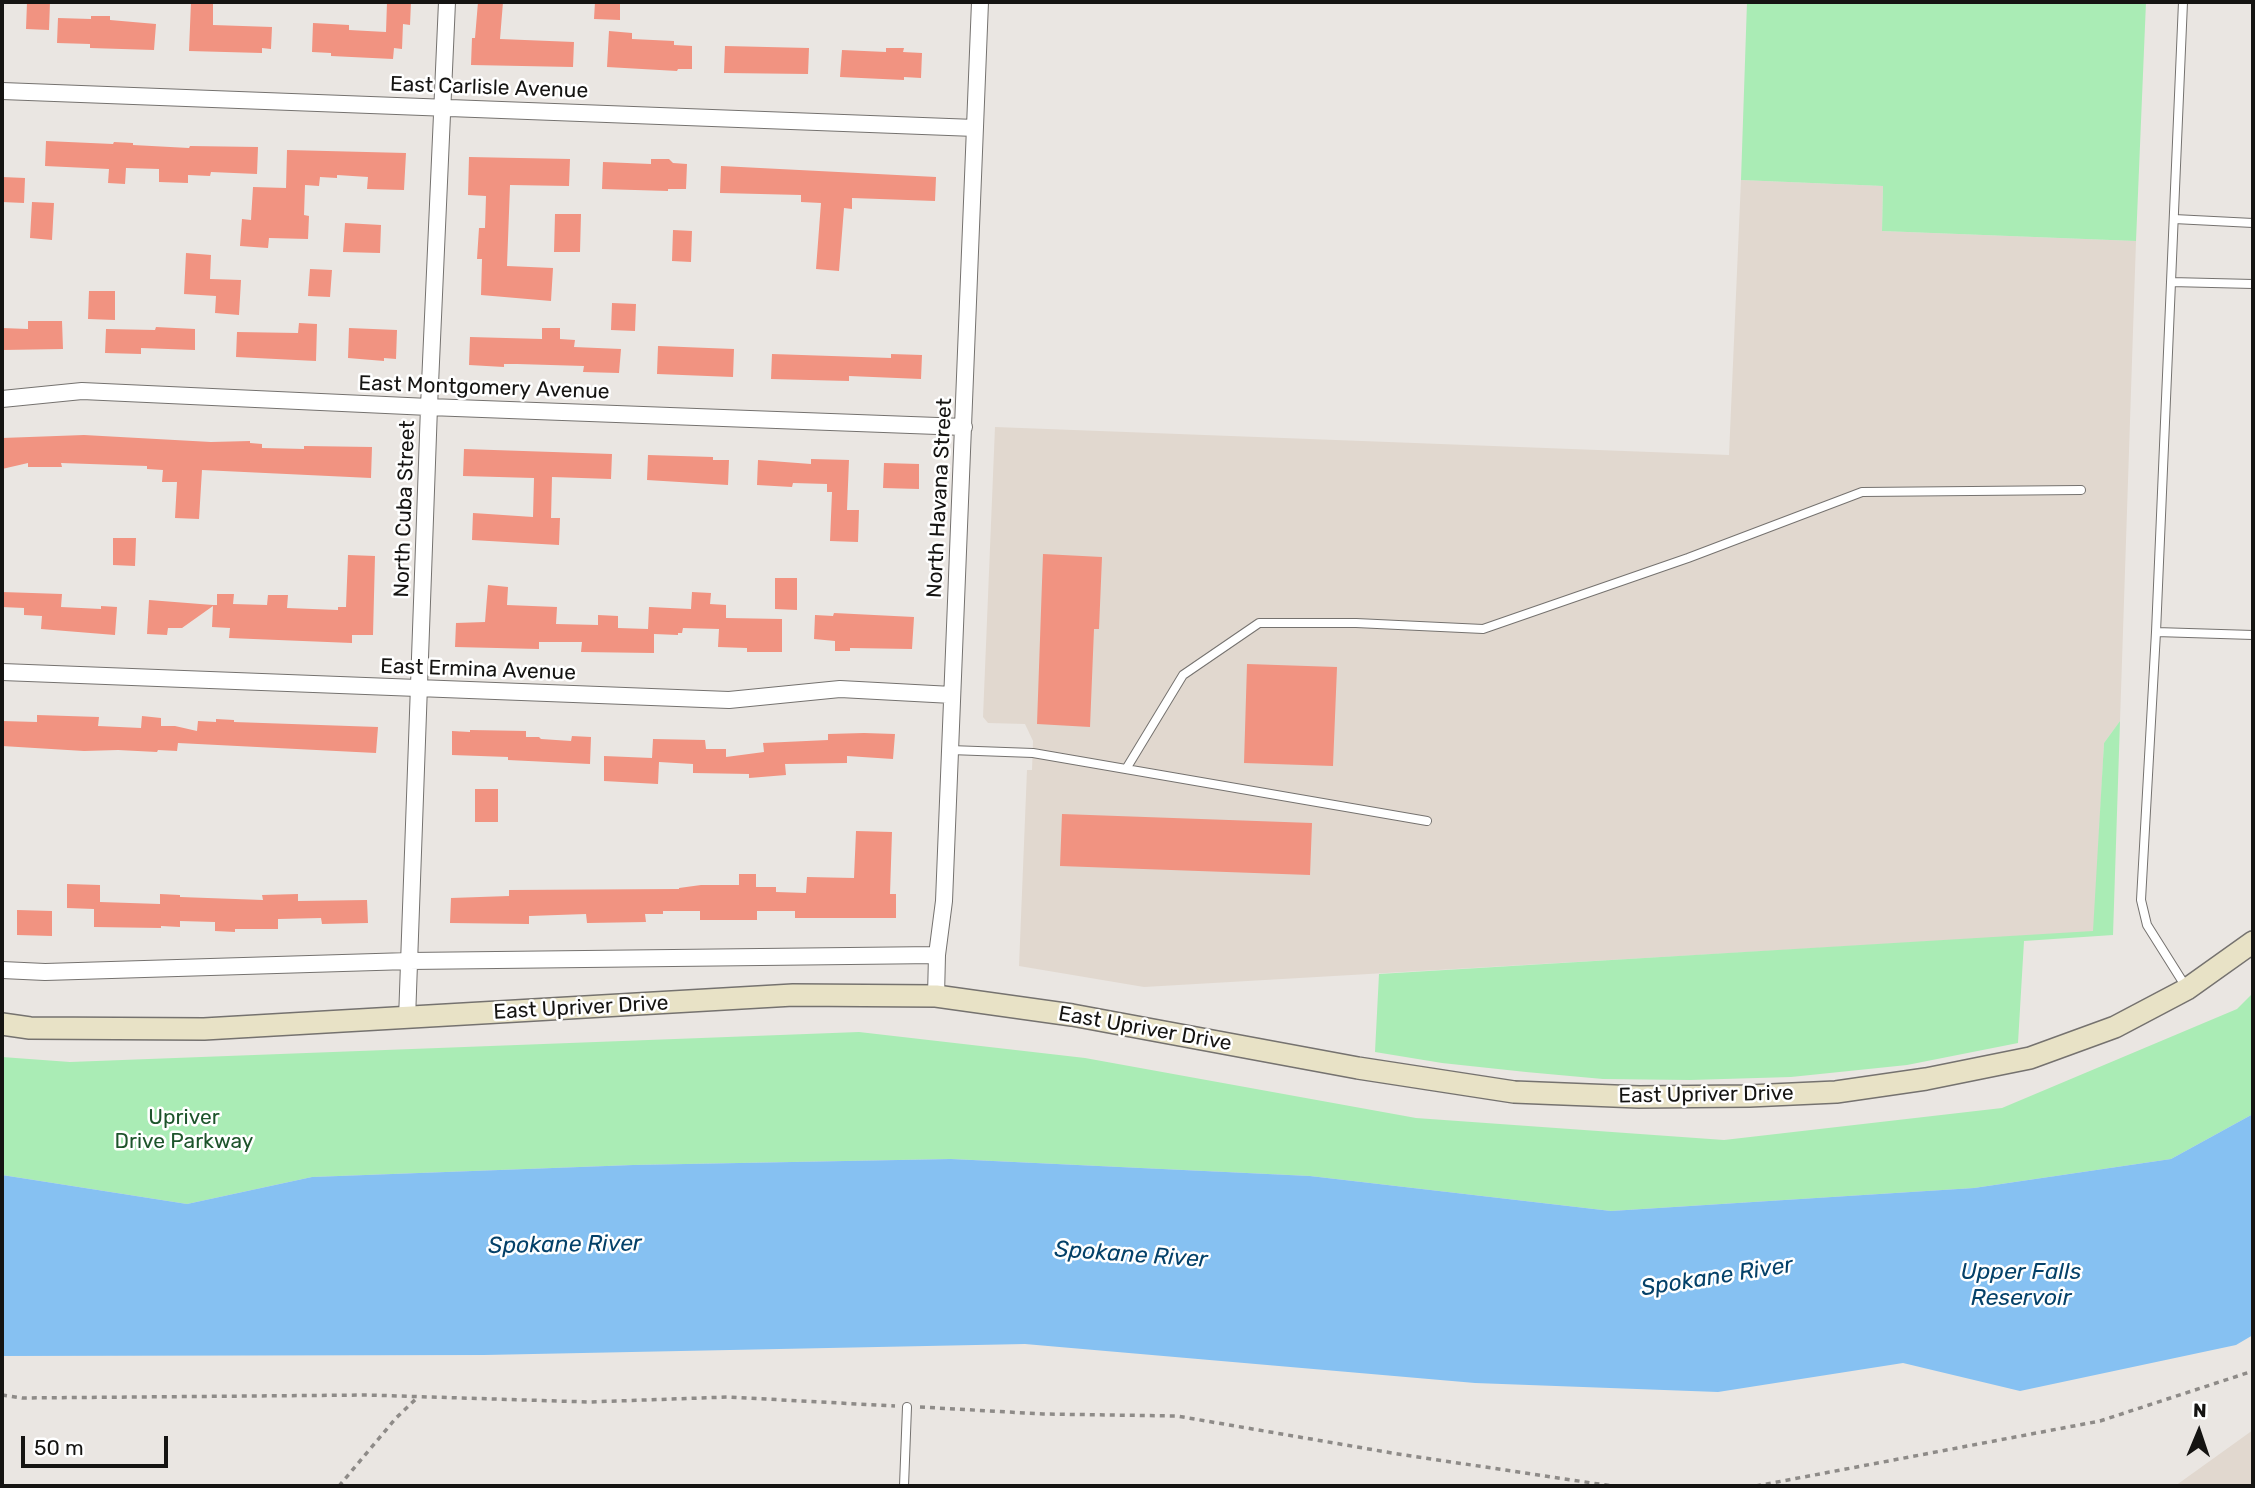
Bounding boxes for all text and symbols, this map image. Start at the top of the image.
street label: East Carlisle Avenue [389,72,589,104]
street label: East Montgomery Avenue [358,371,610,405]
street label: North Havana Street [922,397,958,599]
street label: North Cuba Street [389,420,421,598]
street label: East Ermina Avenue [380,654,576,686]
street label: East Upriver Drive [493,991,669,1025]
street label: East Upriver Drive [1056,1001,1234,1057]
street label: East Upriver Drive [1618,1081,1794,1109]
park label: Upriver Drive Parkway [115,1105,253,1155]
water label: Spokane River [488,1230,642,1260]
water label: Spokane River [1053,1236,1209,1274]
water label: Spokane River [1639,1251,1795,1303]
water label: Upper Falls Reservoir [1961,1258,2081,1312]
north arrow [2164,1397,2234,1467]
text: N [2193,1399,2207,1422]
scale bar [24,1422,172,1466]
text: 50 m [34,1435,84,1460]

